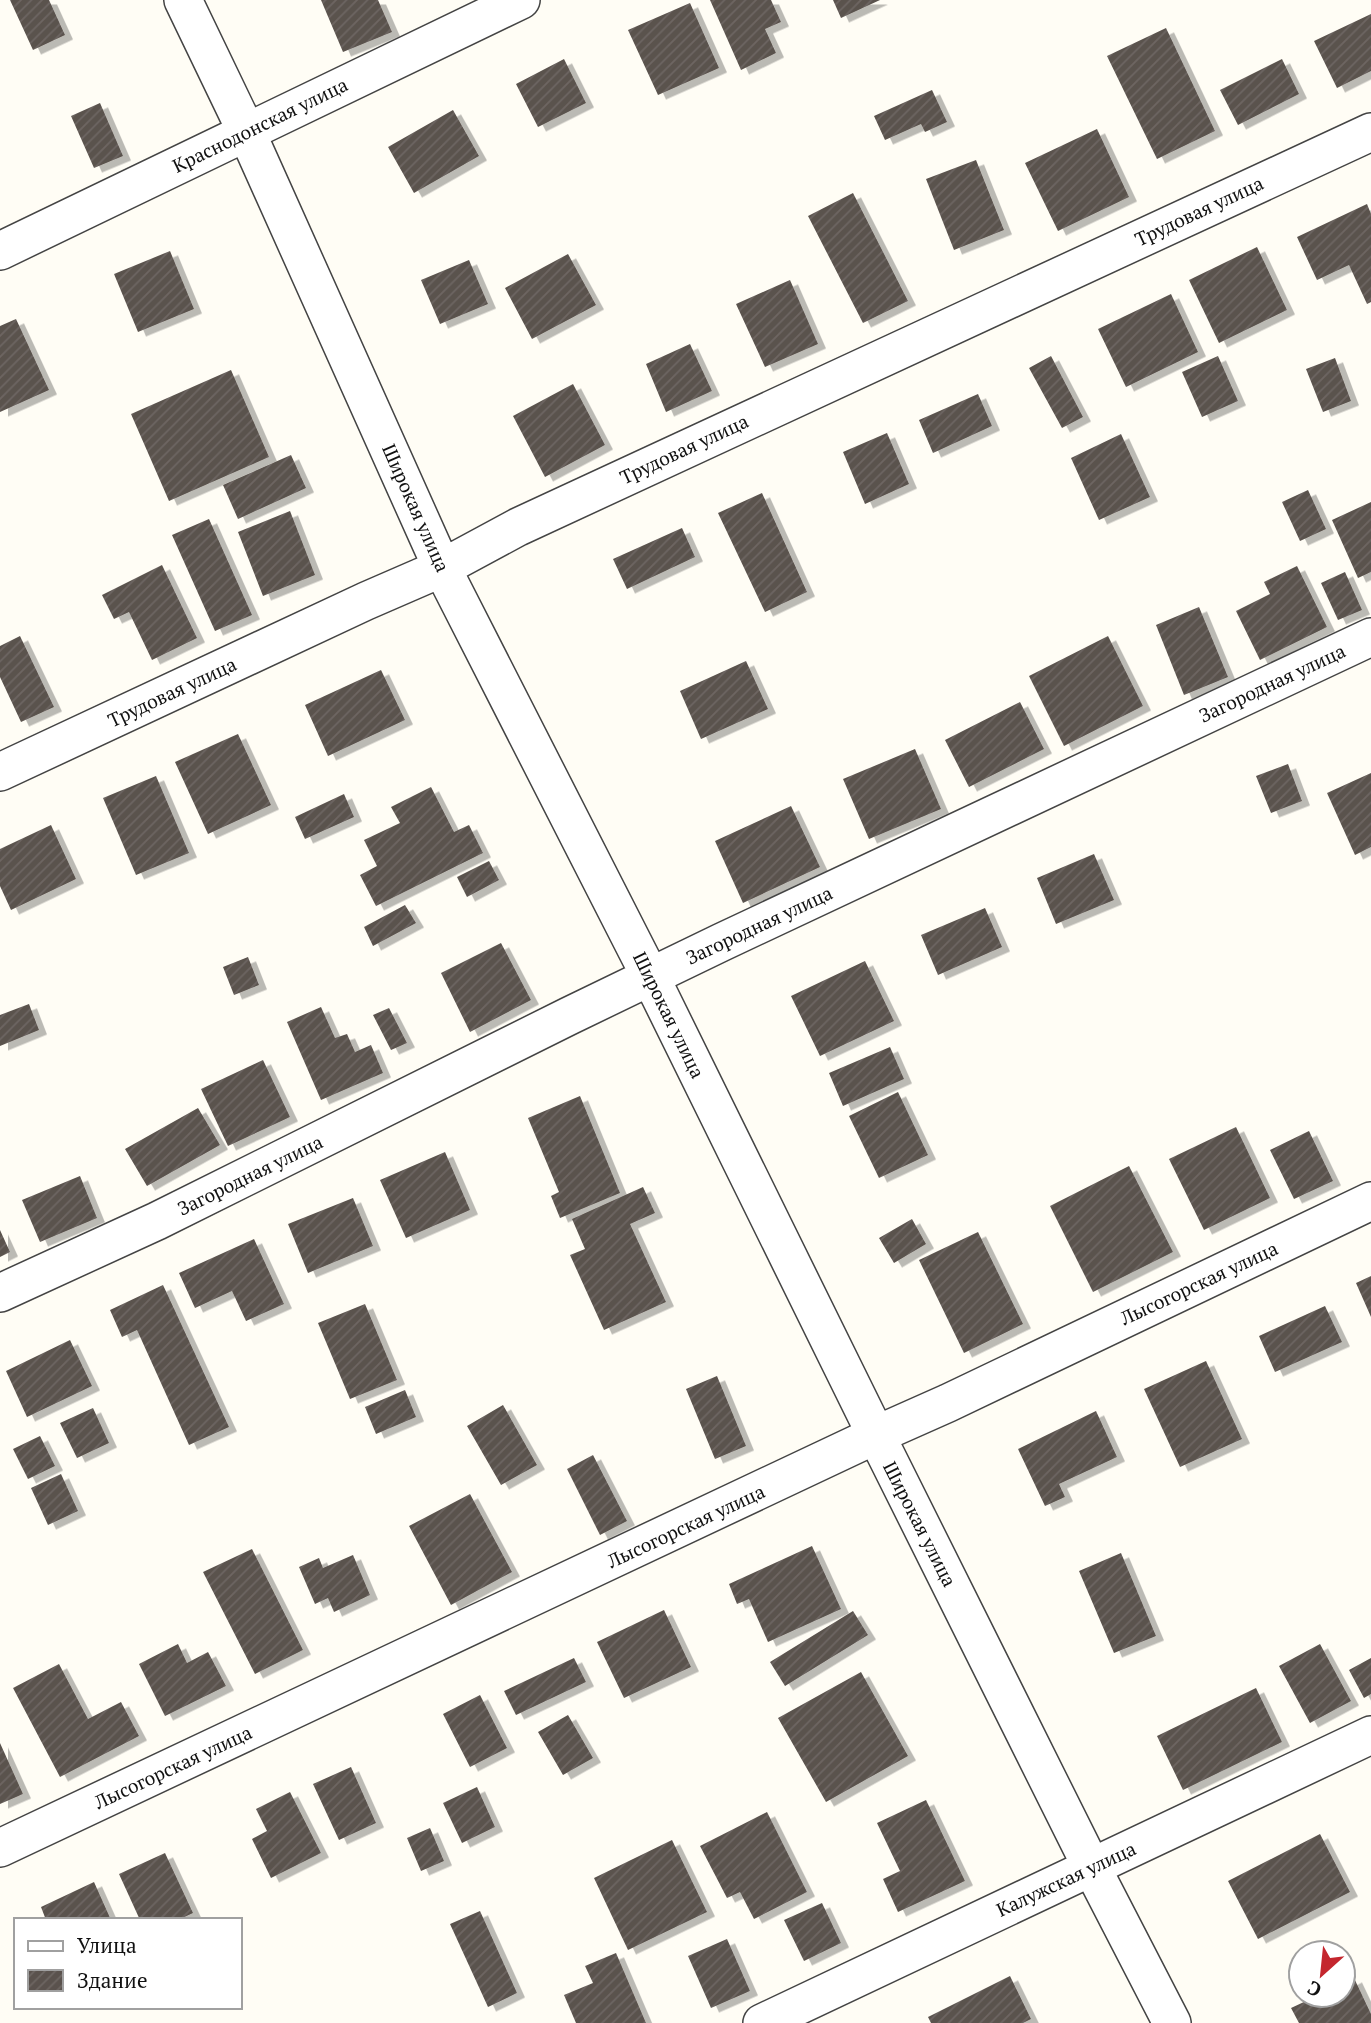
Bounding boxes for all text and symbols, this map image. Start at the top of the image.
street label: Краснодонская улица [168,71,352,178]
street label: Трудовая улица [1131,170,1267,251]
street label: Трудовая улица [616,408,752,489]
street label: Широкая улица [377,440,456,576]
street label: Загородная улица [1195,637,1349,727]
street label: Трудовая улица [104,651,240,732]
street label: Загородная улица [682,879,836,969]
street label: Широкая улица [628,948,711,1082]
street label: Загородная улица [173,1128,327,1221]
street label: Лысогорская улица [1115,1235,1282,1330]
street label: Широкая улица [878,1457,963,1591]
street label: Лысогорская улица [602,1478,769,1573]
street label: Лысогорская улица [89,1719,256,1814]
street label: Калужская улица [992,1835,1140,1922]
legend [14,1918,242,2009]
text: Улица [77,1931,137,1959]
north arrow [1287,1939,1357,2009]
text: Здание [77,1966,148,1994]
text: С [1303,1976,1325,2004]

